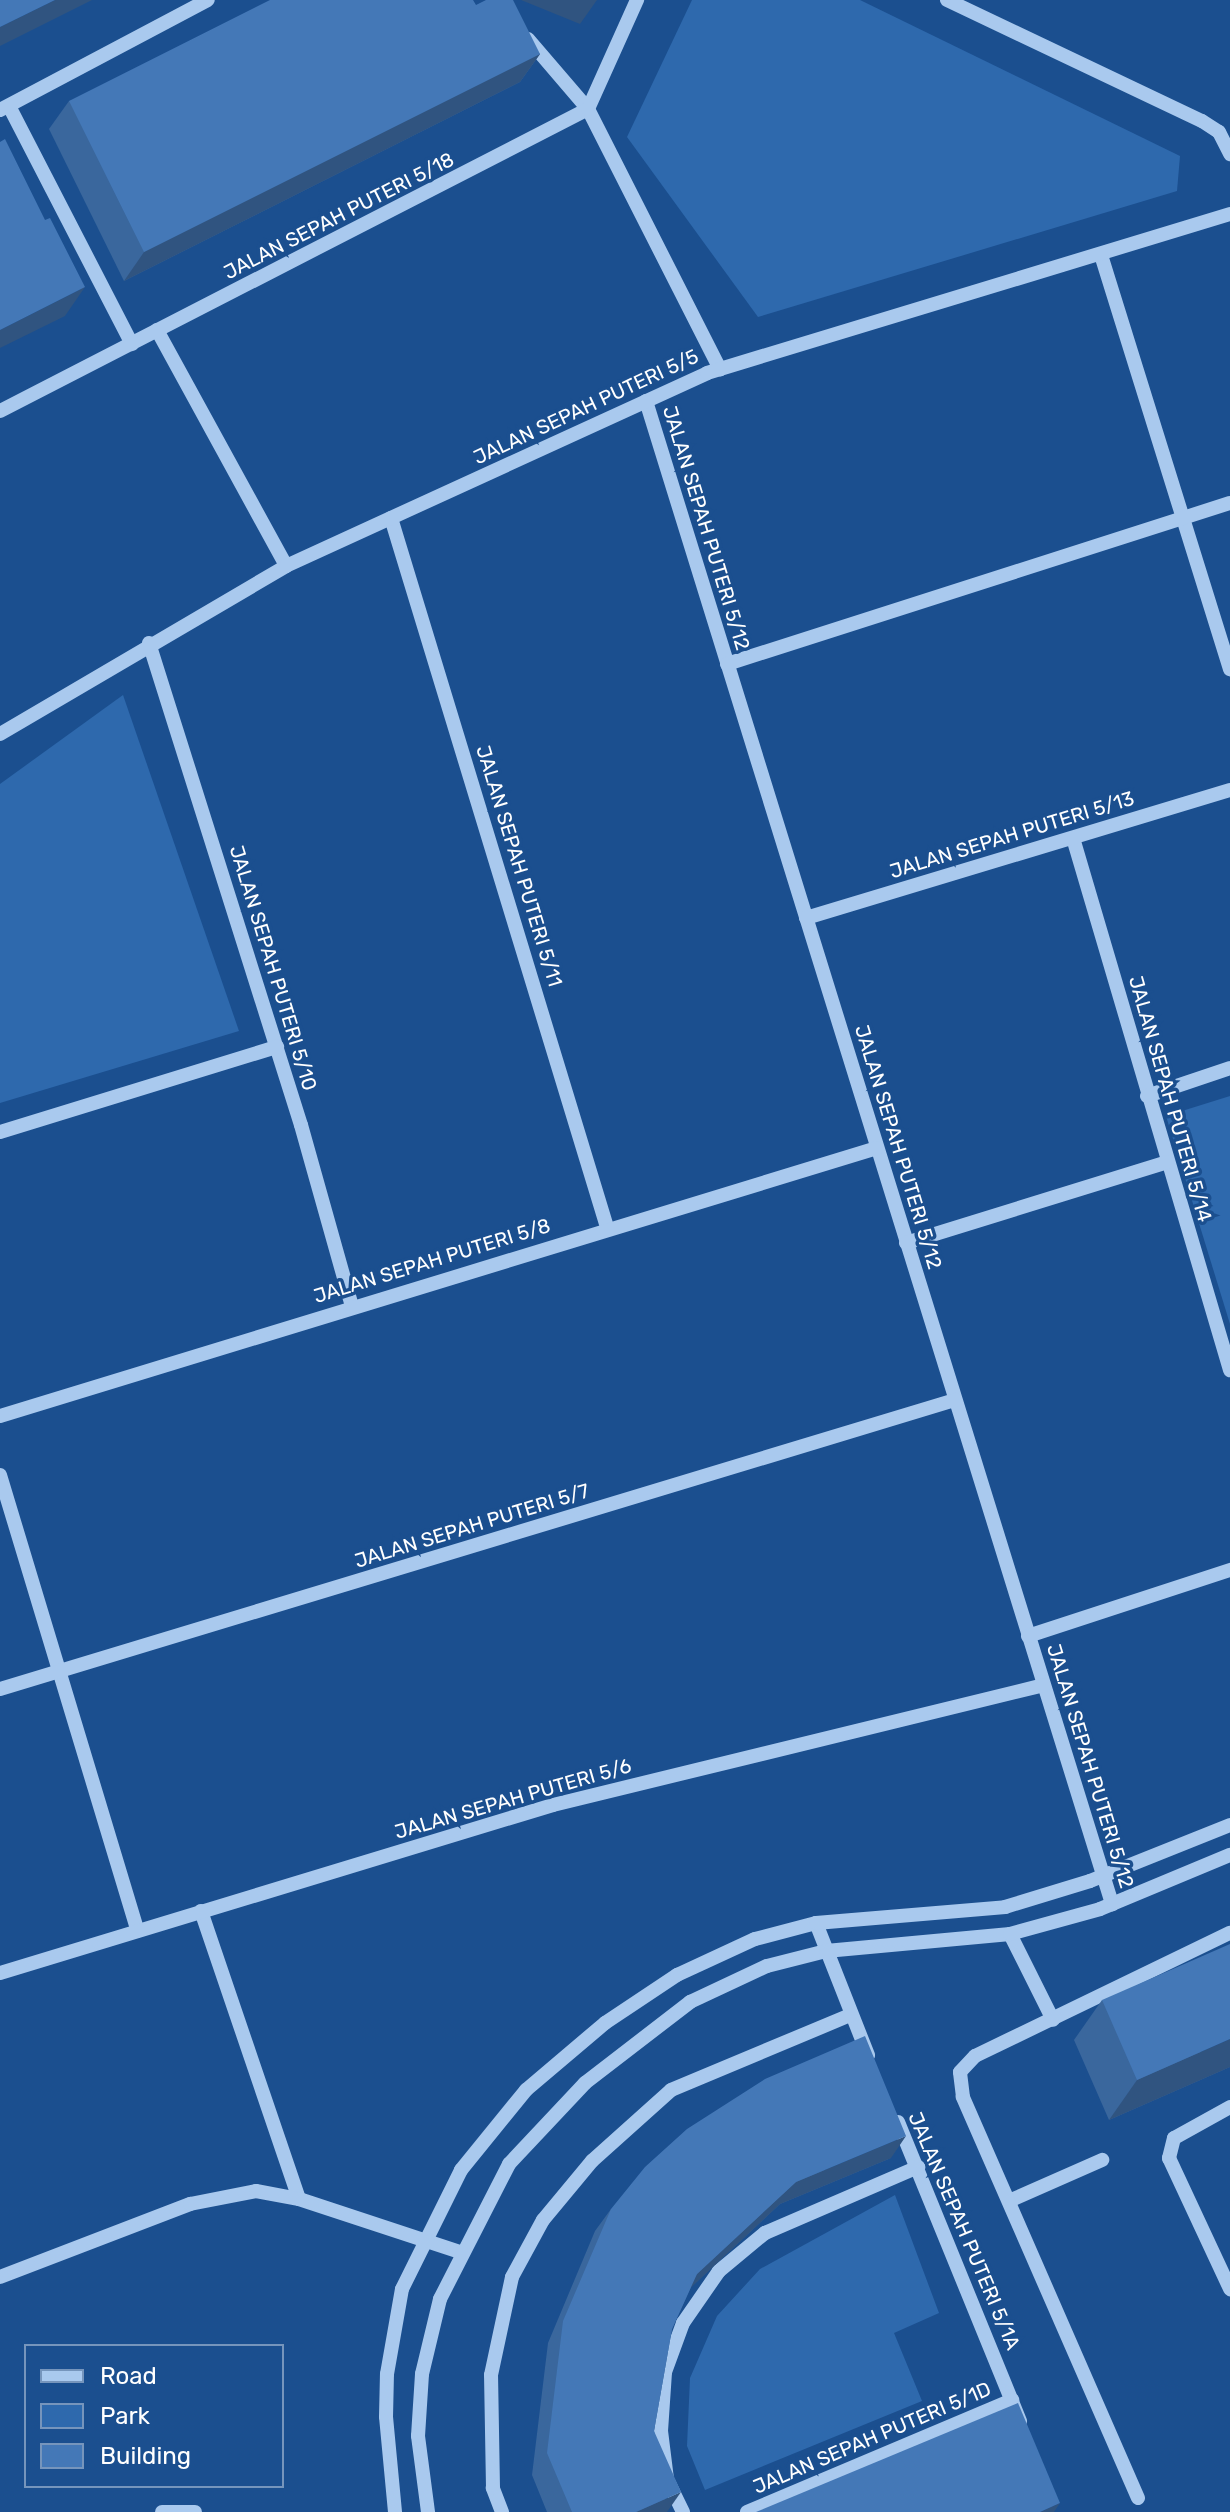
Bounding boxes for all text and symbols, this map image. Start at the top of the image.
street label: JALAN SEPAH PUTERI 5/18 [220,147,458,285]
street label: JALAN SEPAH PUTERI 5/5 [470,344,702,470]
street label: JALAN SEPAH PUTERI 5/12 [657,403,755,653]
street label: JALAN SEPAH PUTERI 5/11 [471,742,567,990]
street label: JALAN SEPAH PUTERI 5/13 [887,786,1137,884]
street label: JALAN SEPAH PUTERI 5/10 [224,843,322,1093]
street label: JALAN SEPAH PUTERI 5/14 [1123,973,1217,1225]
street label: JALAN SEPAH PUTERI 5/12 [849,1022,947,1272]
street label: JALAN SEPAH PUTERI 5/8 [311,1214,553,1308]
street label: JALAN SEPAH PUTERI 5/7 [352,1479,592,1573]
street label: JALAN SEPAH PUTERI 5/12 [1041,1641,1139,1891]
street label: JALAN SEPAH PUTERI 5/6 [392,1754,634,1844]
street label: JALAN SEPAH PUTERI 5/1A [903,2109,1025,2353]
legend [24,2344,284,2488]
text: Road [100,2362,157,2390]
street label: JALAN SEPAH PUTERI 5/1D [749,2377,995,2499]
text: Park [100,2402,150,2430]
text: Building [100,2442,191,2470]

